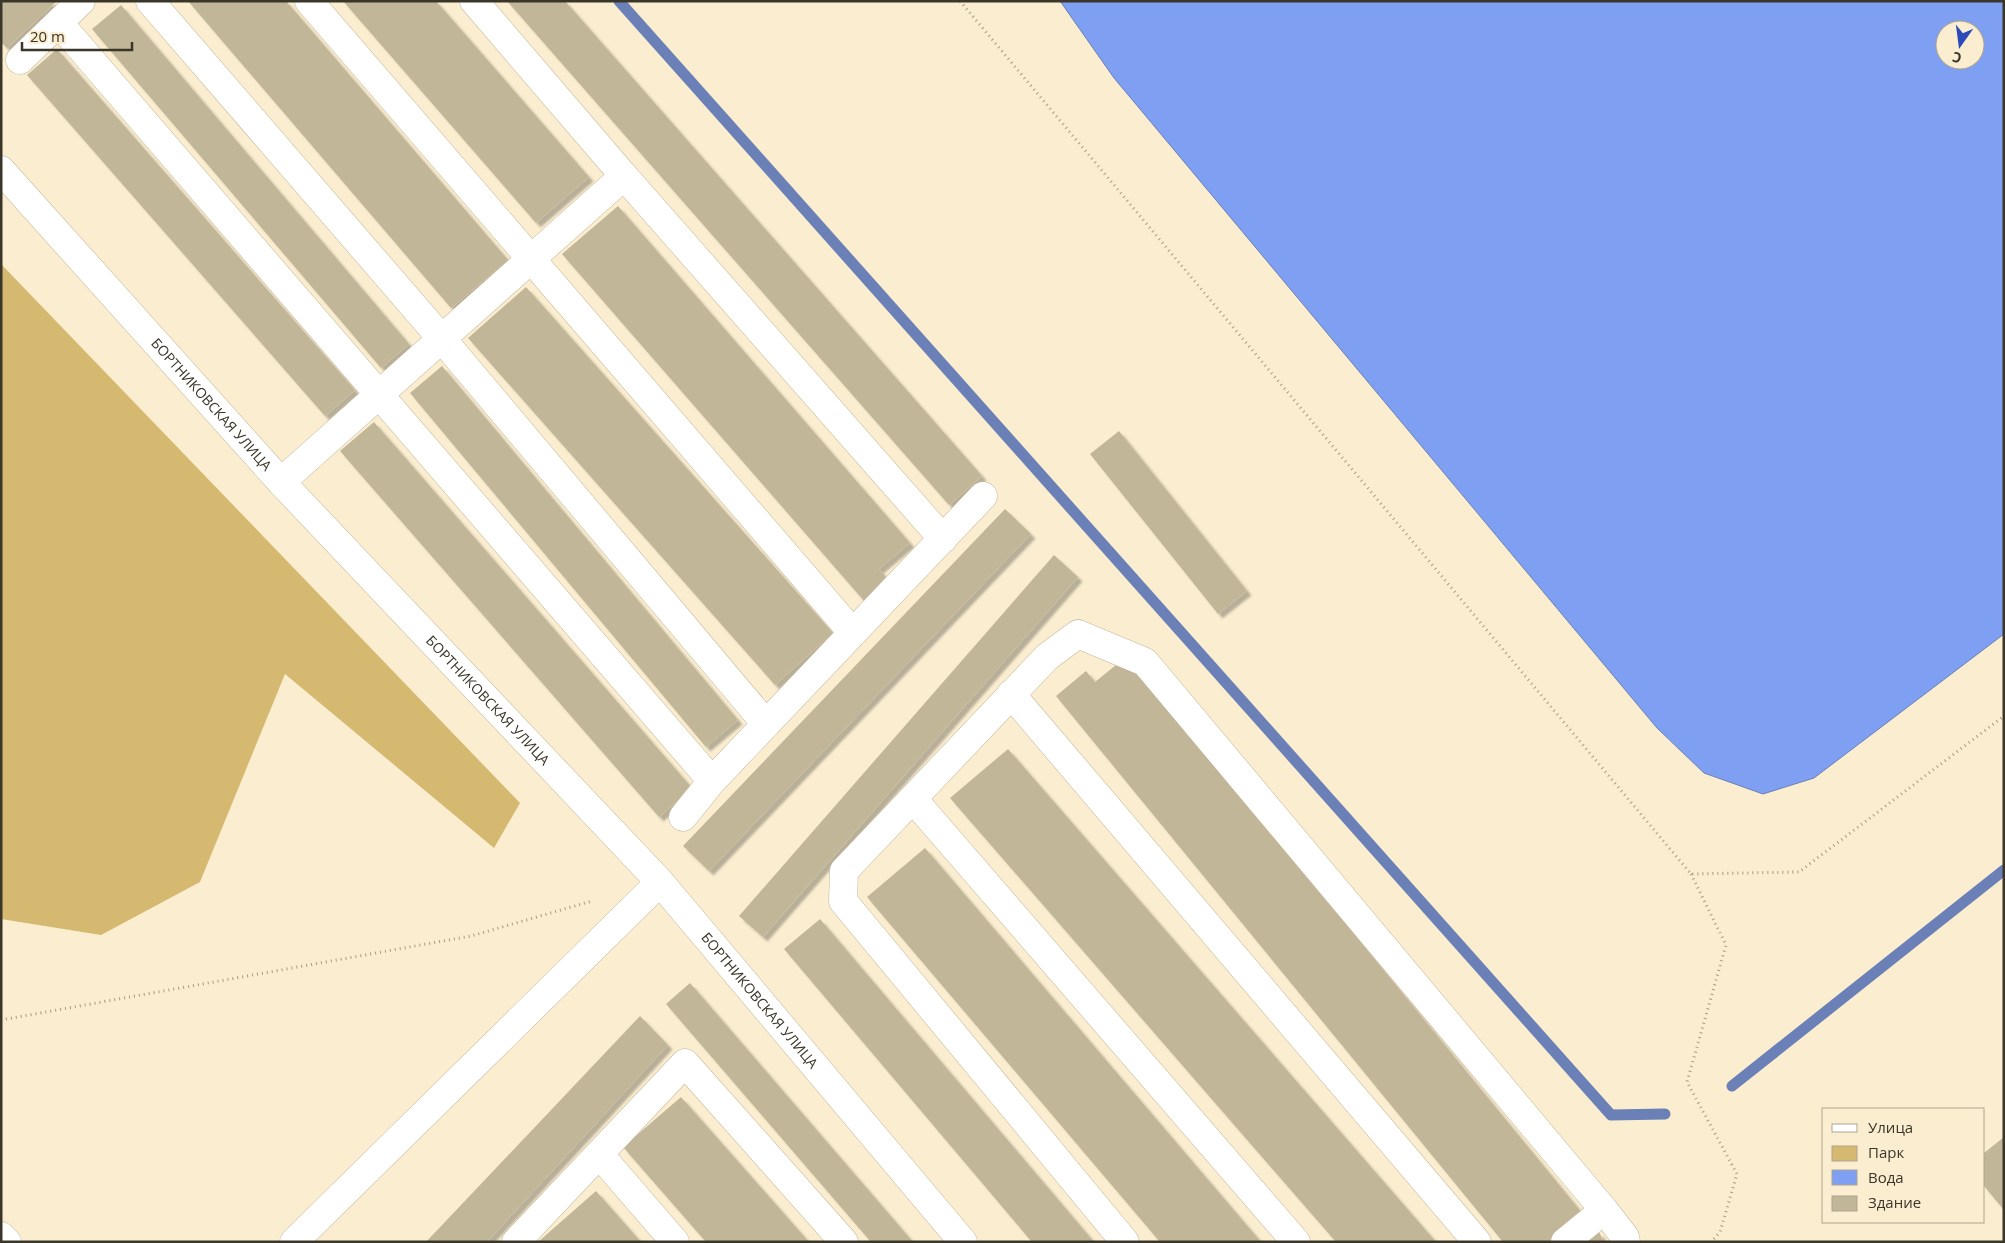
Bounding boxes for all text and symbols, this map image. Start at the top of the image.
scale bar [22,20,132,52]
north arrow [1935,20,1985,70]
text: 20 m [30,26,65,46]
text: С [1950,48,1963,68]
street label: БОРТНИКОВСКАЯ УЛИЦА [147,334,276,475]
street label: БОРТНИКОВСКАЯ УЛИЦА [422,631,554,769]
street label: БОРТНИКОВСКАЯ УЛИЦА [697,928,823,1072]
legend [1822,1108,1985,1223]
text: Улица [1868,1117,1913,1137]
text: Парк [1868,1142,1904,1162]
text: Вода [1868,1167,1904,1187]
text: Здание [1868,1192,1921,1212]

